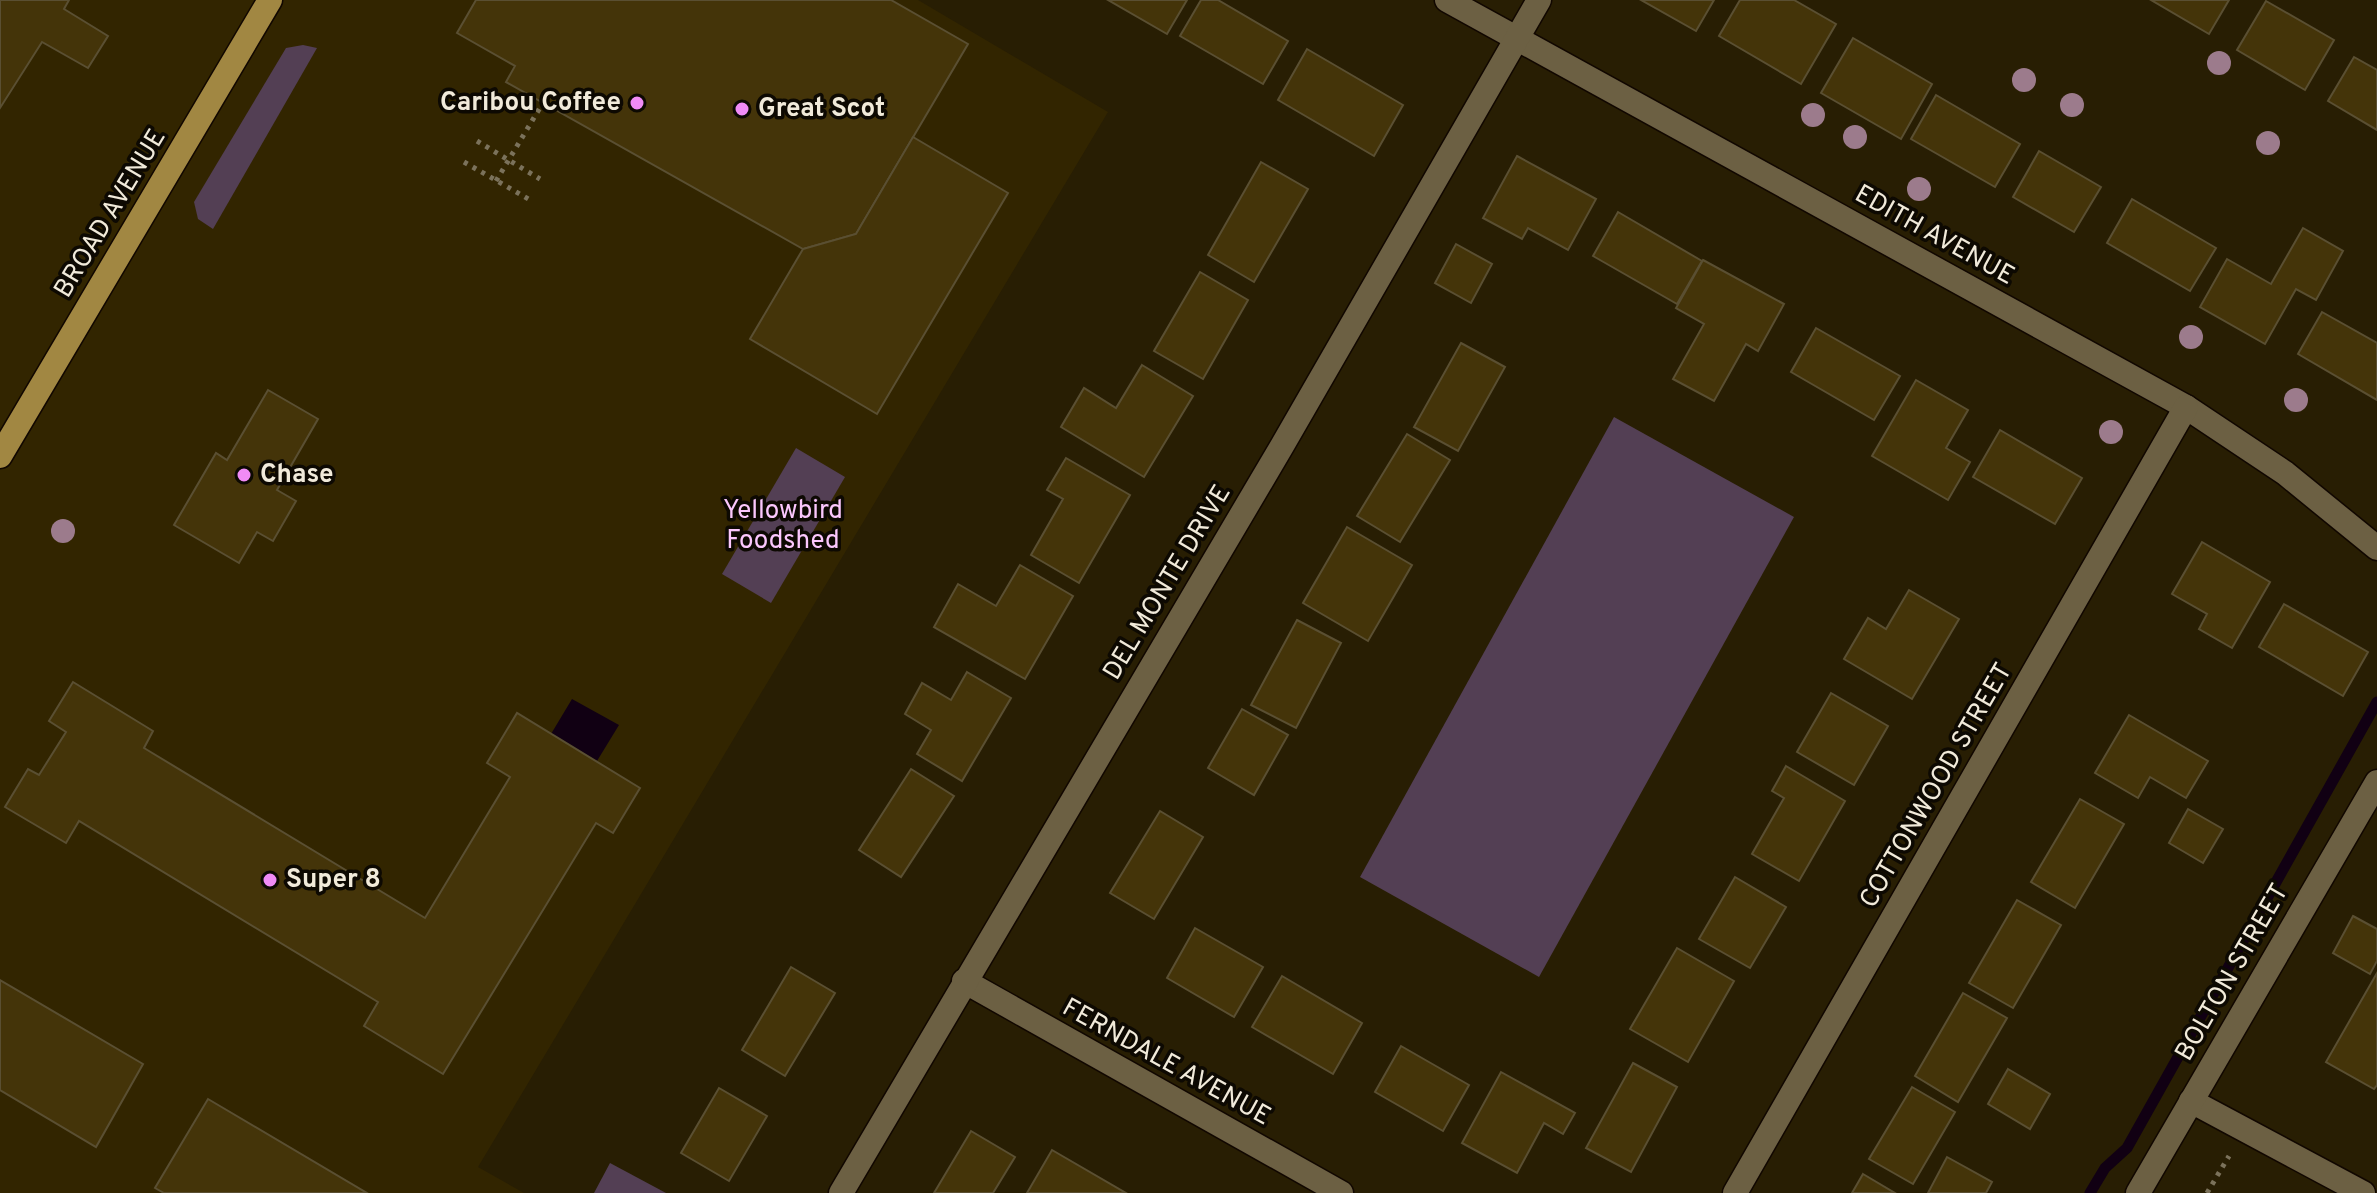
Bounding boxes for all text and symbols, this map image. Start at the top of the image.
place label: Caribou Coffee [440,87,621,120]
place label: Great Scot [758,93,885,126]
marker: Caribou Coffee [628,94,646,112]
marker: Great Scot [733,100,751,118]
street label: BROAD AVENUE [48,124,174,304]
street label: EDITH AVENUE [1848,179,2020,293]
place label: Chase [260,459,334,492]
marker: Chase [235,466,253,484]
street label: DEL MONTE DRIVE [1097,479,1239,687]
park label: Yellowbird Foodshed [723,495,843,558]
street label: COTTONWOOD STREET [1853,658,2021,914]
place label: Super 8 [286,864,381,897]
marker: Super 8 [261,871,279,889]
street label: BOLTON STREET [2169,878,2297,1068]
street label: FERNDALE AVENUE [1056,992,1276,1134]

